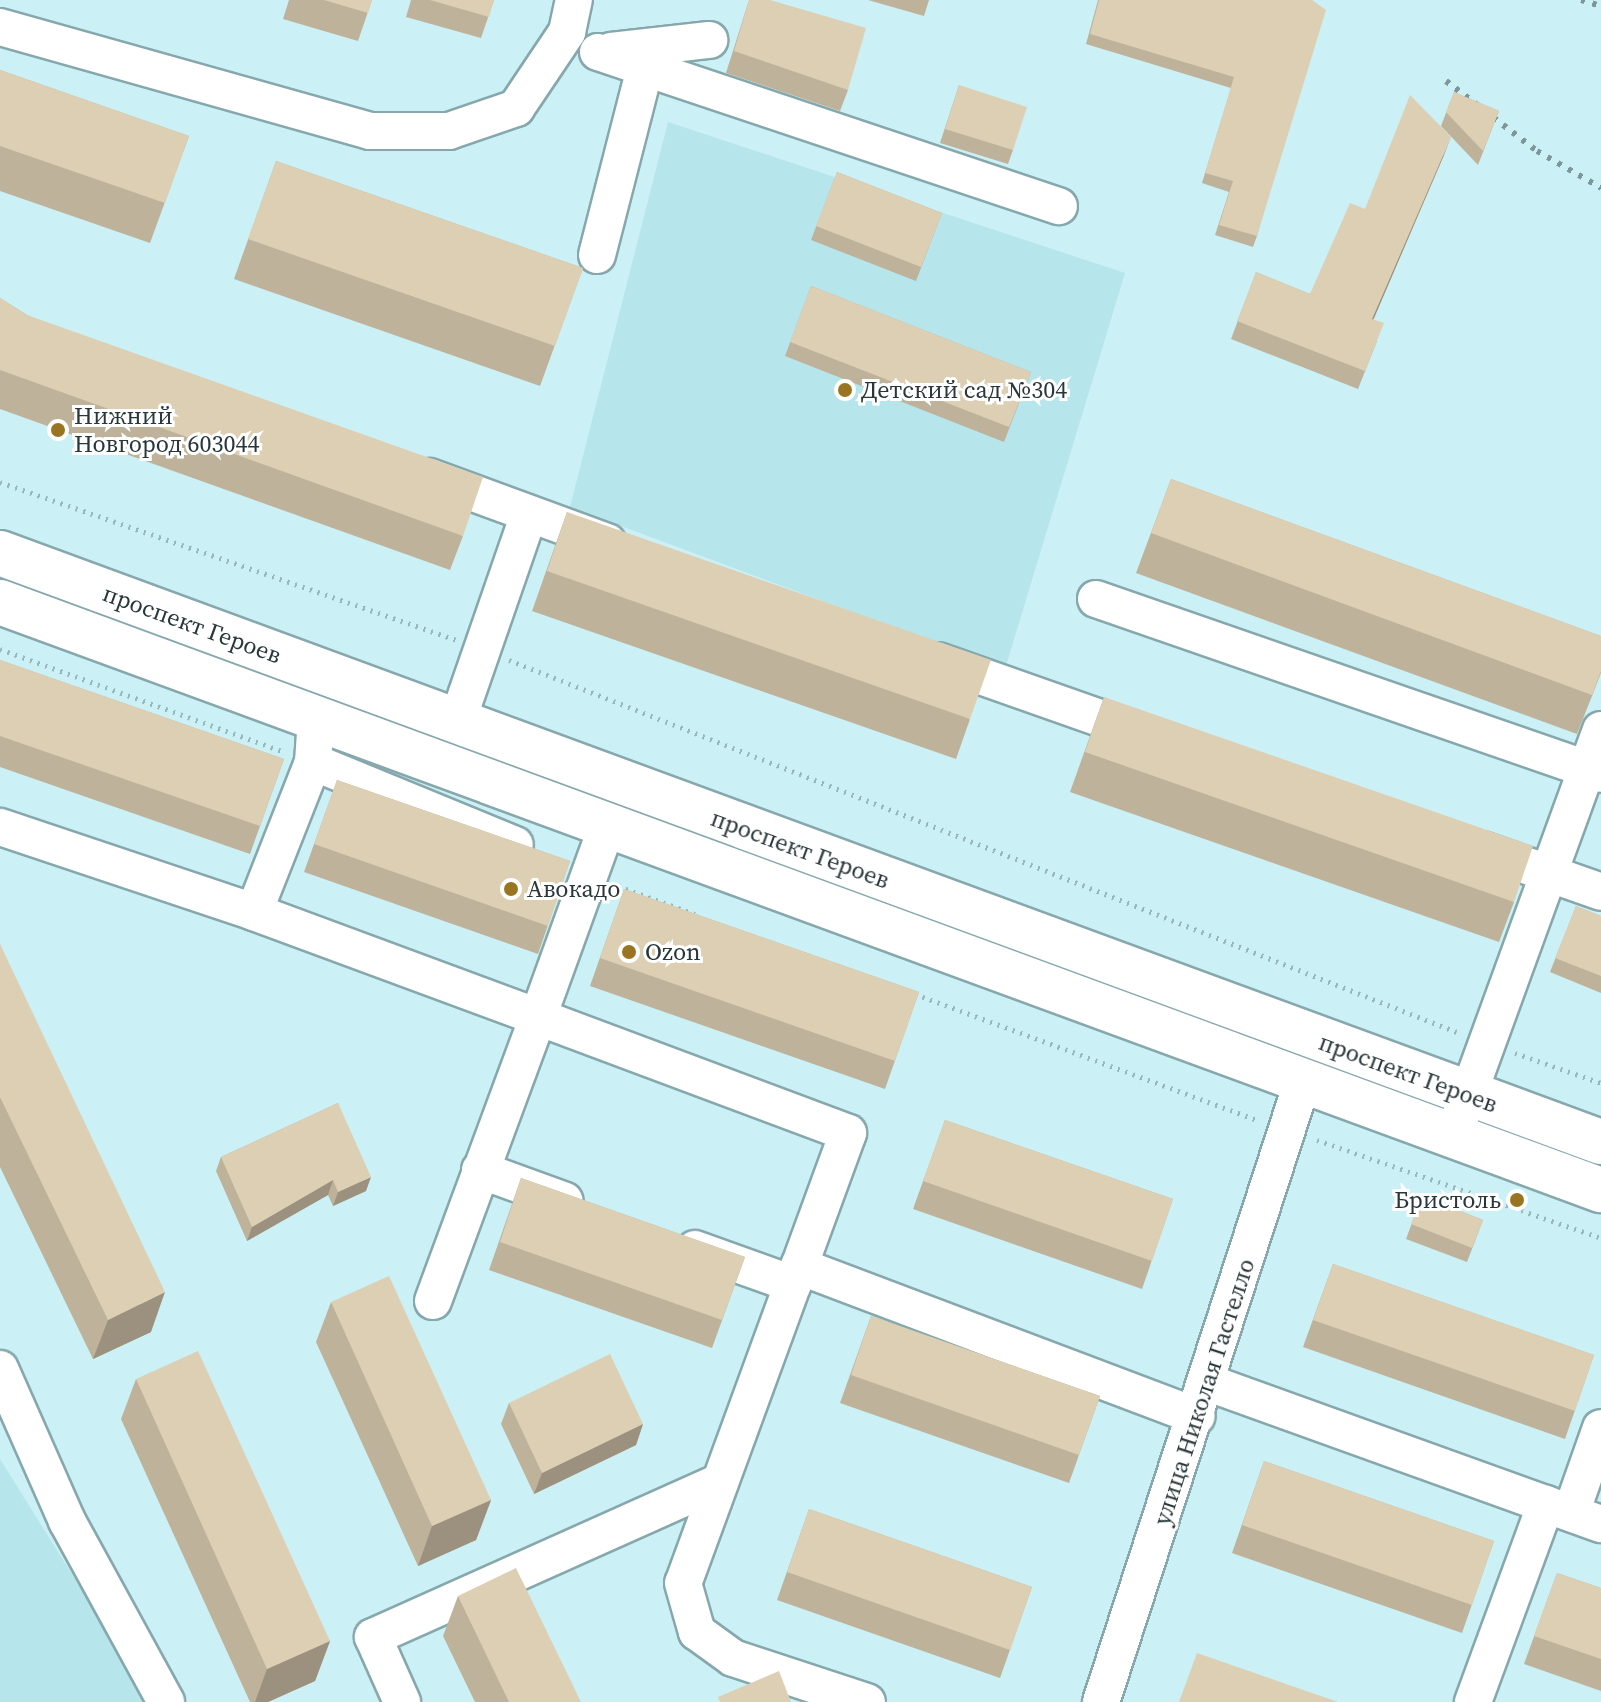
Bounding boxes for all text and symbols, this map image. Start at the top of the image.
place label: Детский сад №304 [861,376,1067,404]
marker: Детский сад №304 [836,381,854,399]
place label: Нижний Новгород 603044 [74,402,260,458]
marker: Нижний Новгород 603044 [49,421,67,439]
street label: проспект Героев [99,578,285,670]
street label: проспект Героев [707,803,893,895]
place label: Авокадо [527,875,620,903]
marker: Авокадо [502,880,520,898]
place label: Ozon [645,938,701,966]
marker: Ozon [620,943,638,961]
street label: проспект Героев [1315,1027,1501,1119]
place label: Бристоль [1394,1186,1501,1214]
marker: Бристоль [1508,1191,1526,1209]
street label: улица Николая Гастелло [1147,1255,1261,1529]

